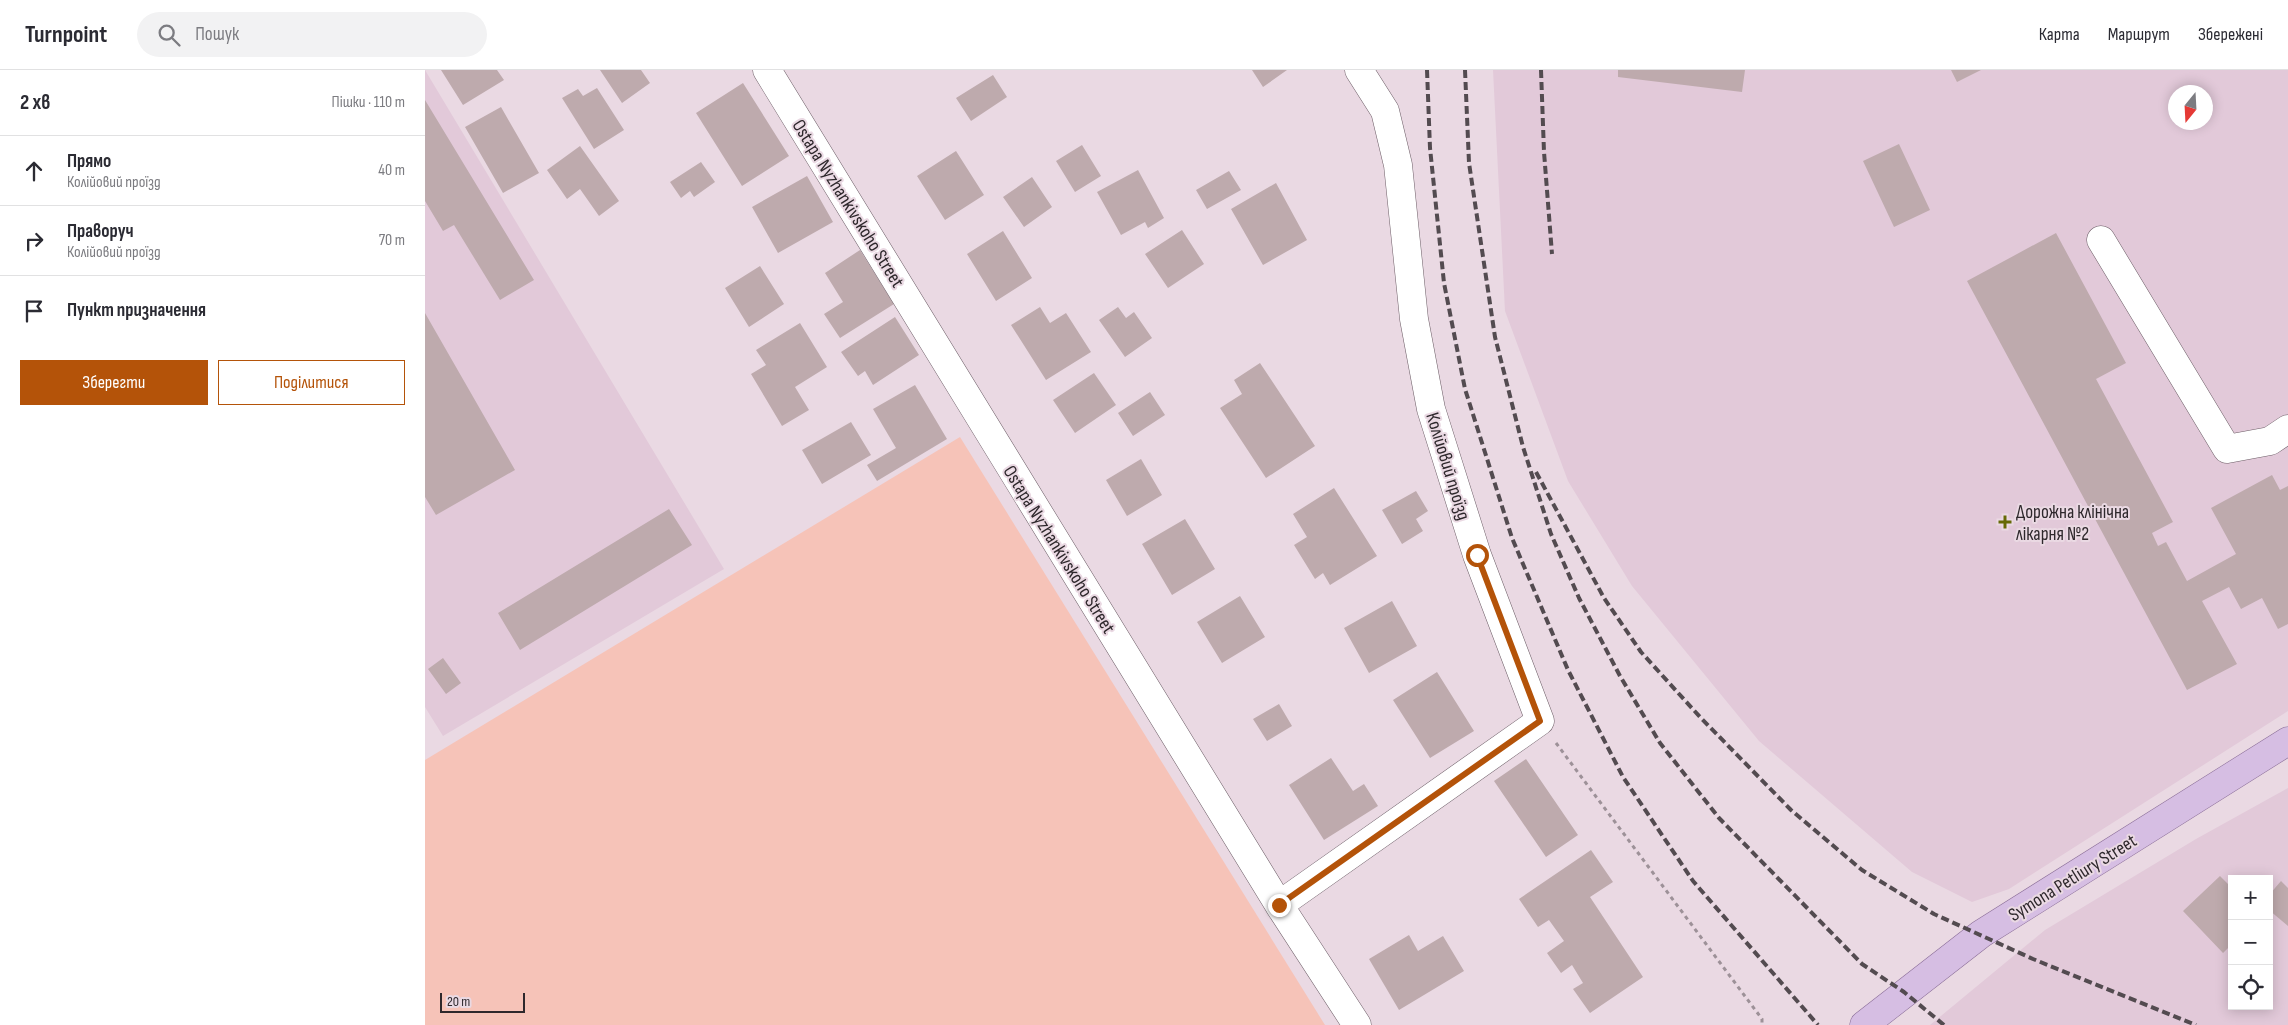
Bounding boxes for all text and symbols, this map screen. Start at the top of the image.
search box [137,12,487,57]
text: Turnpoint [25,20,107,49]
icon: search [155,21,183,49]
text: Пошук [195,23,239,46]
text: Карта [2039,24,2080,45]
text: Маршрут [2108,24,2170,45]
text: Збережені [2198,24,2263,45]
north arrow [2168,85,2213,130]
text: 2 хв [20,90,50,115]
text: Пішки · 110 m [332,93,405,112]
street label: Ostapa Nyzhankivskoho Street [787,116,909,292]
text: Прямо [67,150,111,173]
icon: ahead [20,157,48,185]
text: 40 m [378,161,405,180]
text: Колійовий проїзд [67,173,161,192]
text: Праворуч [67,220,134,243]
icon: right [20,227,48,255]
text: 70 m [379,231,405,250]
text: Колійовий проїзд [67,243,161,262]
icon: arrive [20,297,48,325]
text: Пункт призначення [67,299,206,322]
button: Зберегти [20,360,208,405]
button: Поділитися [218,360,405,405]
street label: Колійовий проїзд [1420,410,1475,523]
street label: Ostapa Nyzhankivskoho Street [998,462,1120,638]
place label: Дорожна клінічна лікарня №2 [2016,501,2129,546]
marker: Дорожна клінічна лікарня №2 [1998,515,2012,529]
route start [1466,544,1489,567]
street label: Symona Petliury Street [2004,830,2141,927]
map controls [2228,875,2273,1010]
button: + [2228,875,2273,920]
route end [1268,894,1291,917]
button: − [2228,920,2273,965]
button: locate [2228,965,2273,1010]
scale bar [440,990,525,1013]
text: 20 m [447,993,470,1010]

